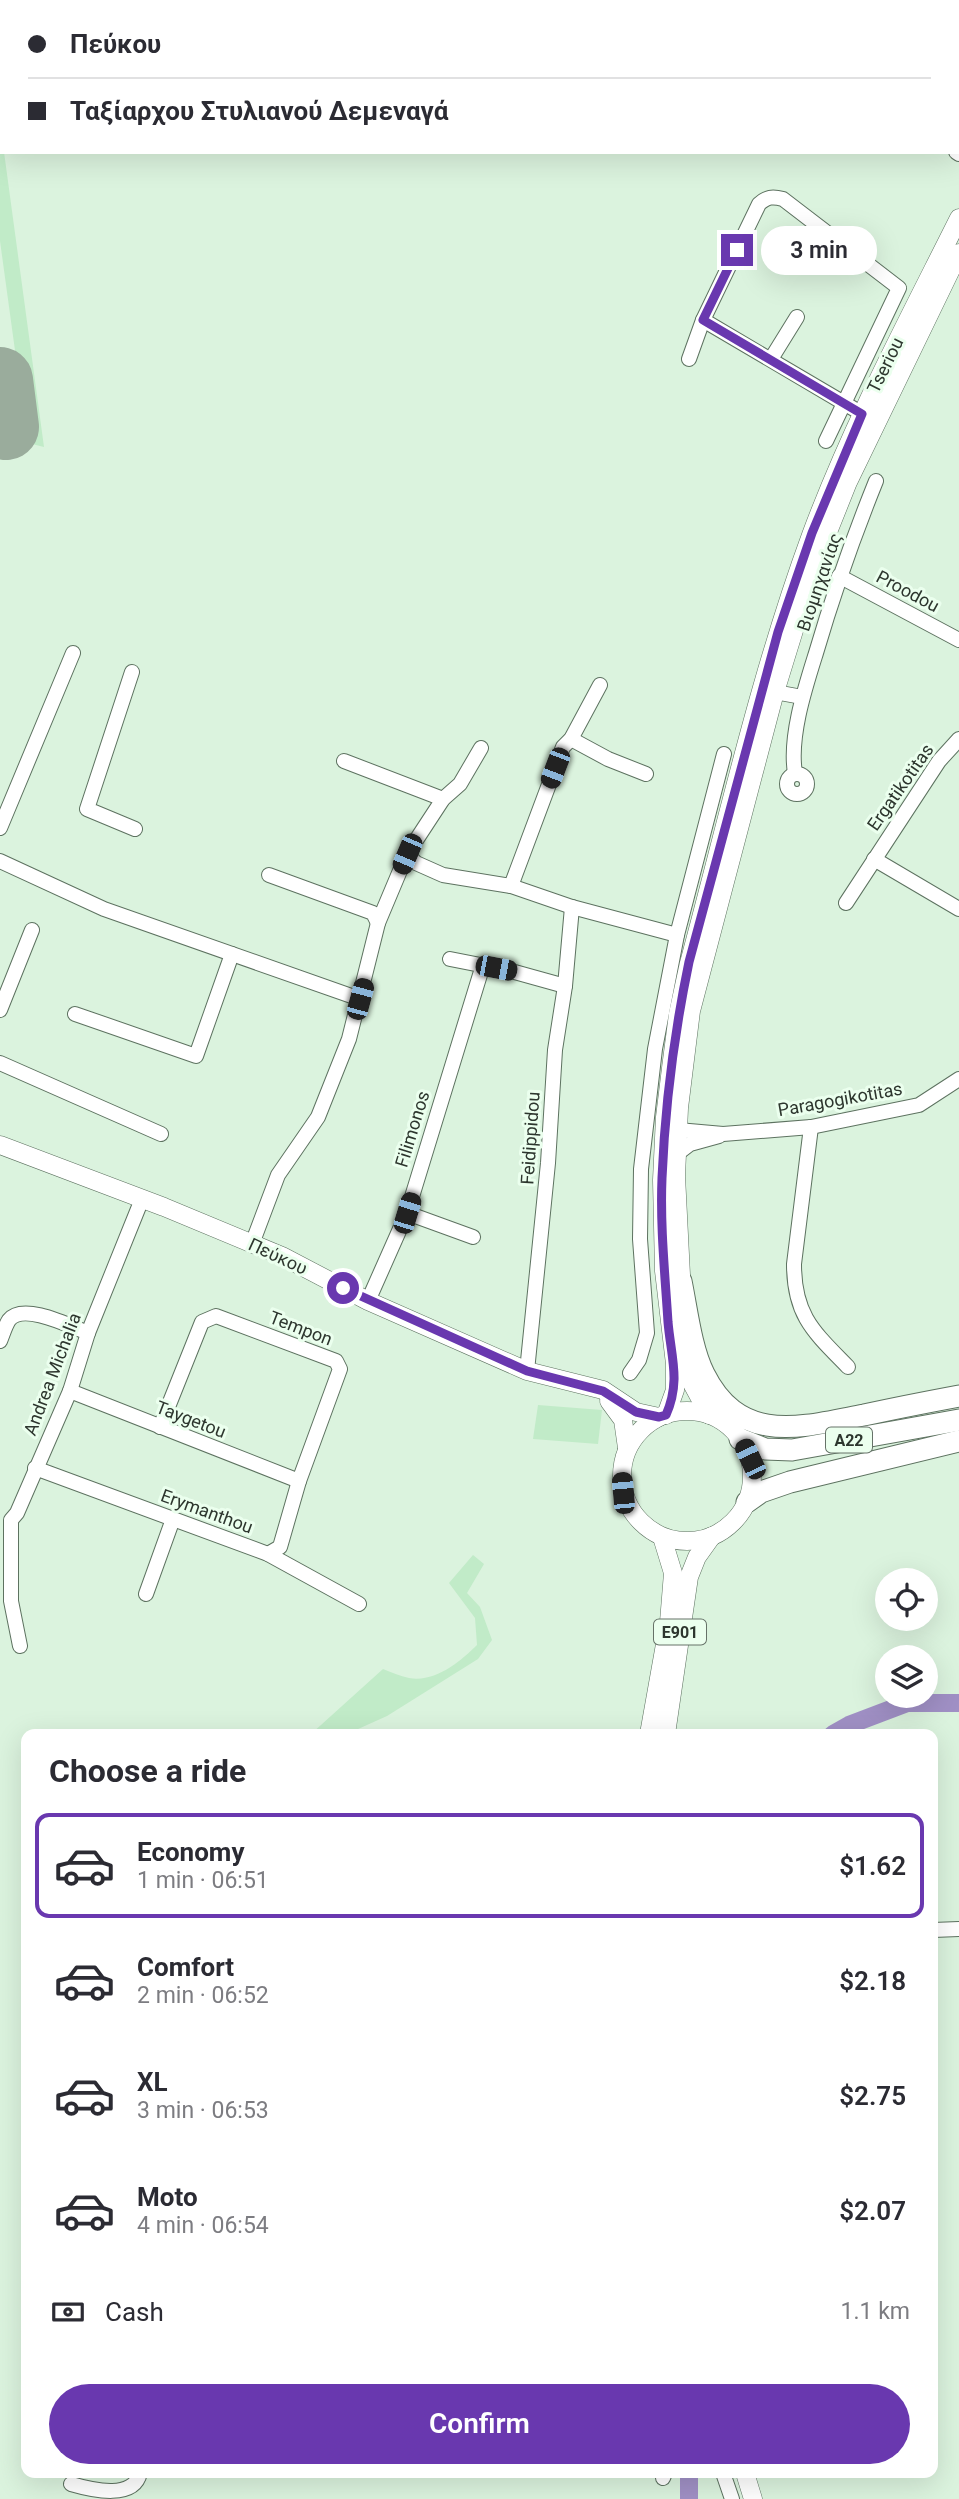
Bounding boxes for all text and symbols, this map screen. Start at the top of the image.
text: Πεύκου [70,29,161,59]
text: Ταξίαρχου Στυλιανού Δεμεναγά [70,96,448,126]
callout: 3 min [762,226,877,274]
route end [721,234,753,266]
text: 3 min [790,237,848,264]
street label: Tseriou [863,334,907,396]
street label: Βιομηχανίας [792,530,846,634]
street label: Proodou [873,566,943,616]
street label: Ergatikotitas [862,740,938,834]
car [538,745,573,791]
car [390,831,425,877]
car [474,954,519,982]
car [345,976,376,1022]
street label: Paragogikotitas [776,1078,904,1120]
street label: Filimonos [390,1088,434,1170]
street label: Feidippidou [516,1091,544,1185]
car [391,1190,424,1236]
street label: Πεύκου [245,1233,311,1279]
route start [327,1272,359,1304]
street label: Tempon [267,1306,335,1350]
street label: Andrea Michalia [19,1310,85,1438]
street label: Taygetou [153,1396,229,1442]
road number: A22 [826,1428,872,1452]
car [732,1436,769,1482]
car [611,1471,636,1515]
street label: Erymanthou [158,1485,256,1537]
map controls [875,1568,938,1708]
button: locate [875,1568,938,1631]
road number: E901 [654,1620,706,1644]
button: layers [875,1645,938,1708]
text: Choose a ride [49,1752,246,1790]
icon: car [53,1834,116,1897]
text: Economy [137,1837,244,1867]
text: $1.62 [839,1851,906,1881]
text: 1 min · 06:51 [137,1867,269,1894]
icon: car [53,1949,116,2012]
text: Comfort [137,1952,234,1982]
text: $2.18 [839,1966,906,1996]
text: 2 min · 06:52 [137,1982,269,2009]
icon: car [53,2064,116,2127]
text: XL [137,2067,168,2097]
text: $2.75 [839,2081,906,2111]
text: 3 min · 06:53 [137,2097,269,2124]
icon: car [53,2179,116,2242]
text: Moto [137,2182,198,2212]
text: $2.07 [839,2196,906,2226]
text: 4 min · 06:54 [137,2212,269,2239]
icon: cash [49,2293,87,2331]
text: Cash [105,2297,164,2327]
text: 1.1 km [841,2298,910,2325]
button: Confirm [49,2384,910,2464]

